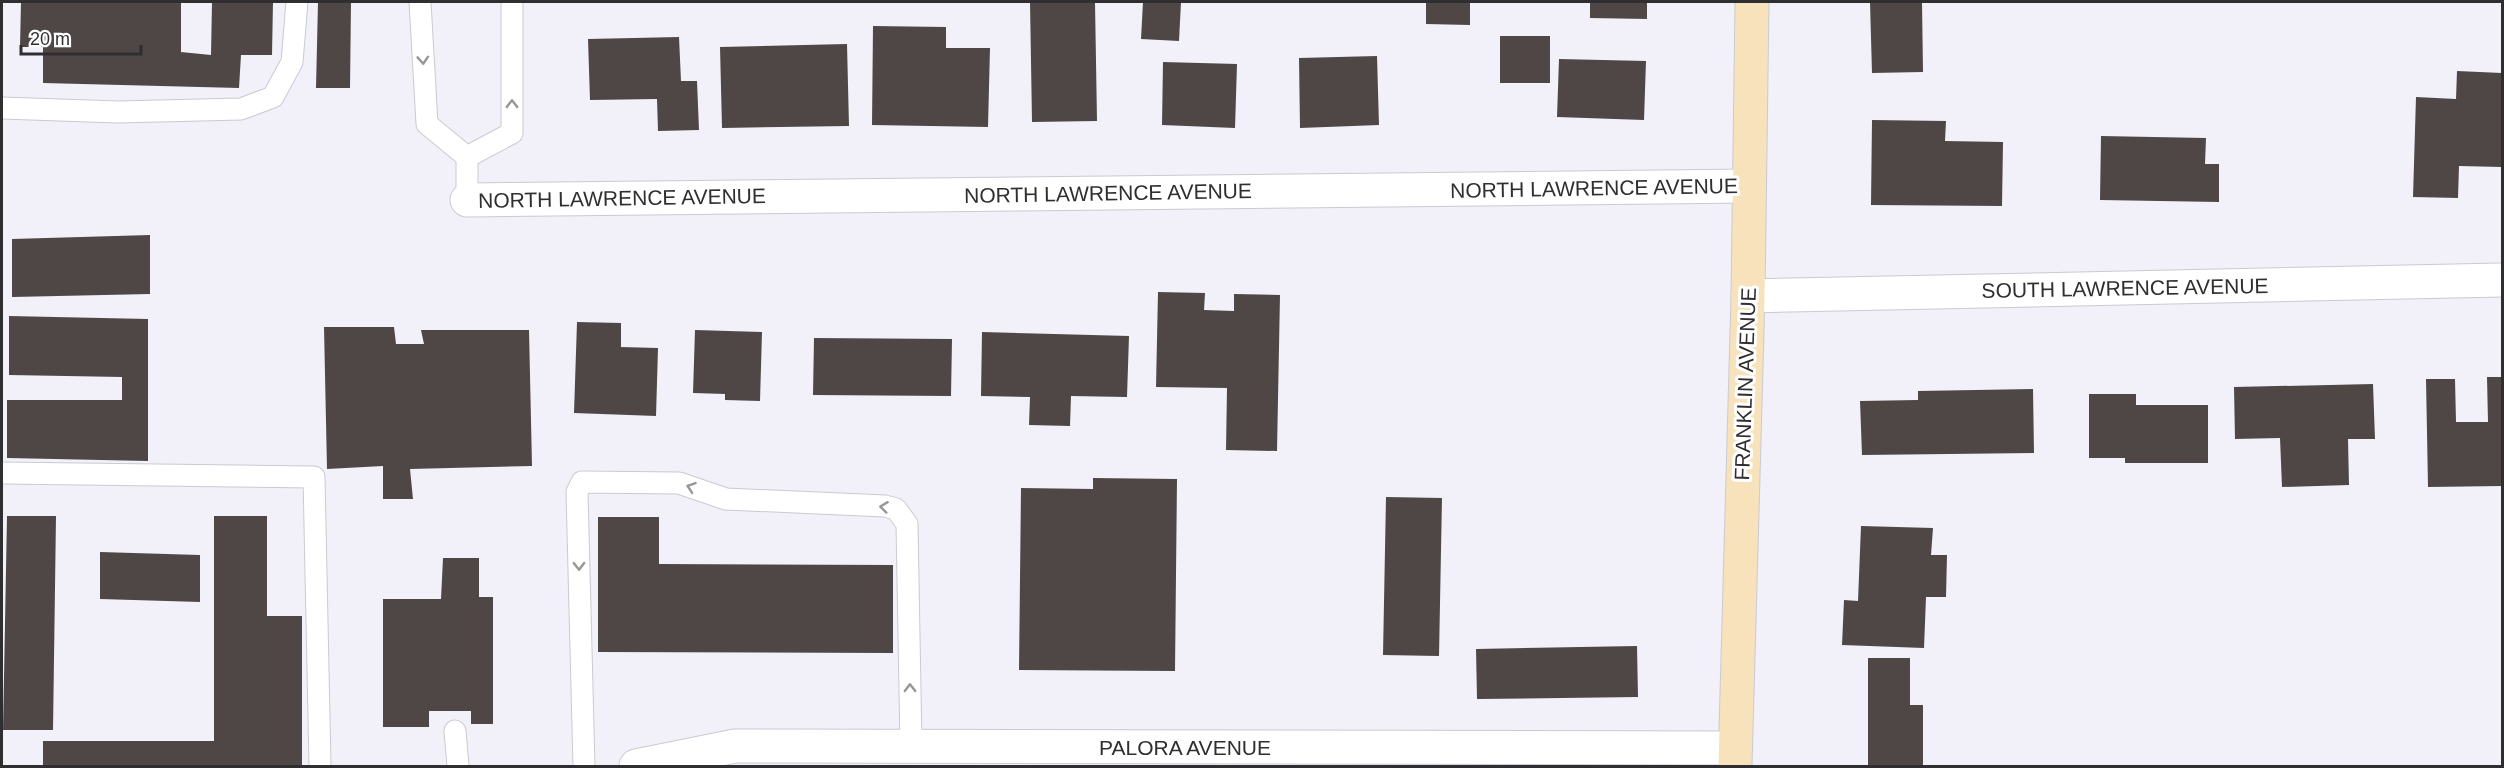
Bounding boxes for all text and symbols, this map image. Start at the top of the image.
scale bar [21,18,141,56]
text: 20 m [30,29,70,49]
one-way arrow [417,55,430,64]
one-way arrow [506,100,518,109]
street label: NORTH LAWRENCE AVENUE [1450,174,1738,202]
street label: NORTH LAWRENCE AVENUE [964,179,1252,207]
street label: NORTH LAWRENCE AVENUE [478,184,766,212]
street label: SOUTH LAWRENCE AVENUE [1981,274,2269,302]
street label: FRANKLIN AVENUE [1730,287,1760,481]
one-way arrow [686,482,697,494]
one-way arrow [879,501,888,514]
one-way arrow [573,562,585,571]
one-way arrow [903,683,916,692]
street label: PALORA AVENUE [1099,736,1271,759]

